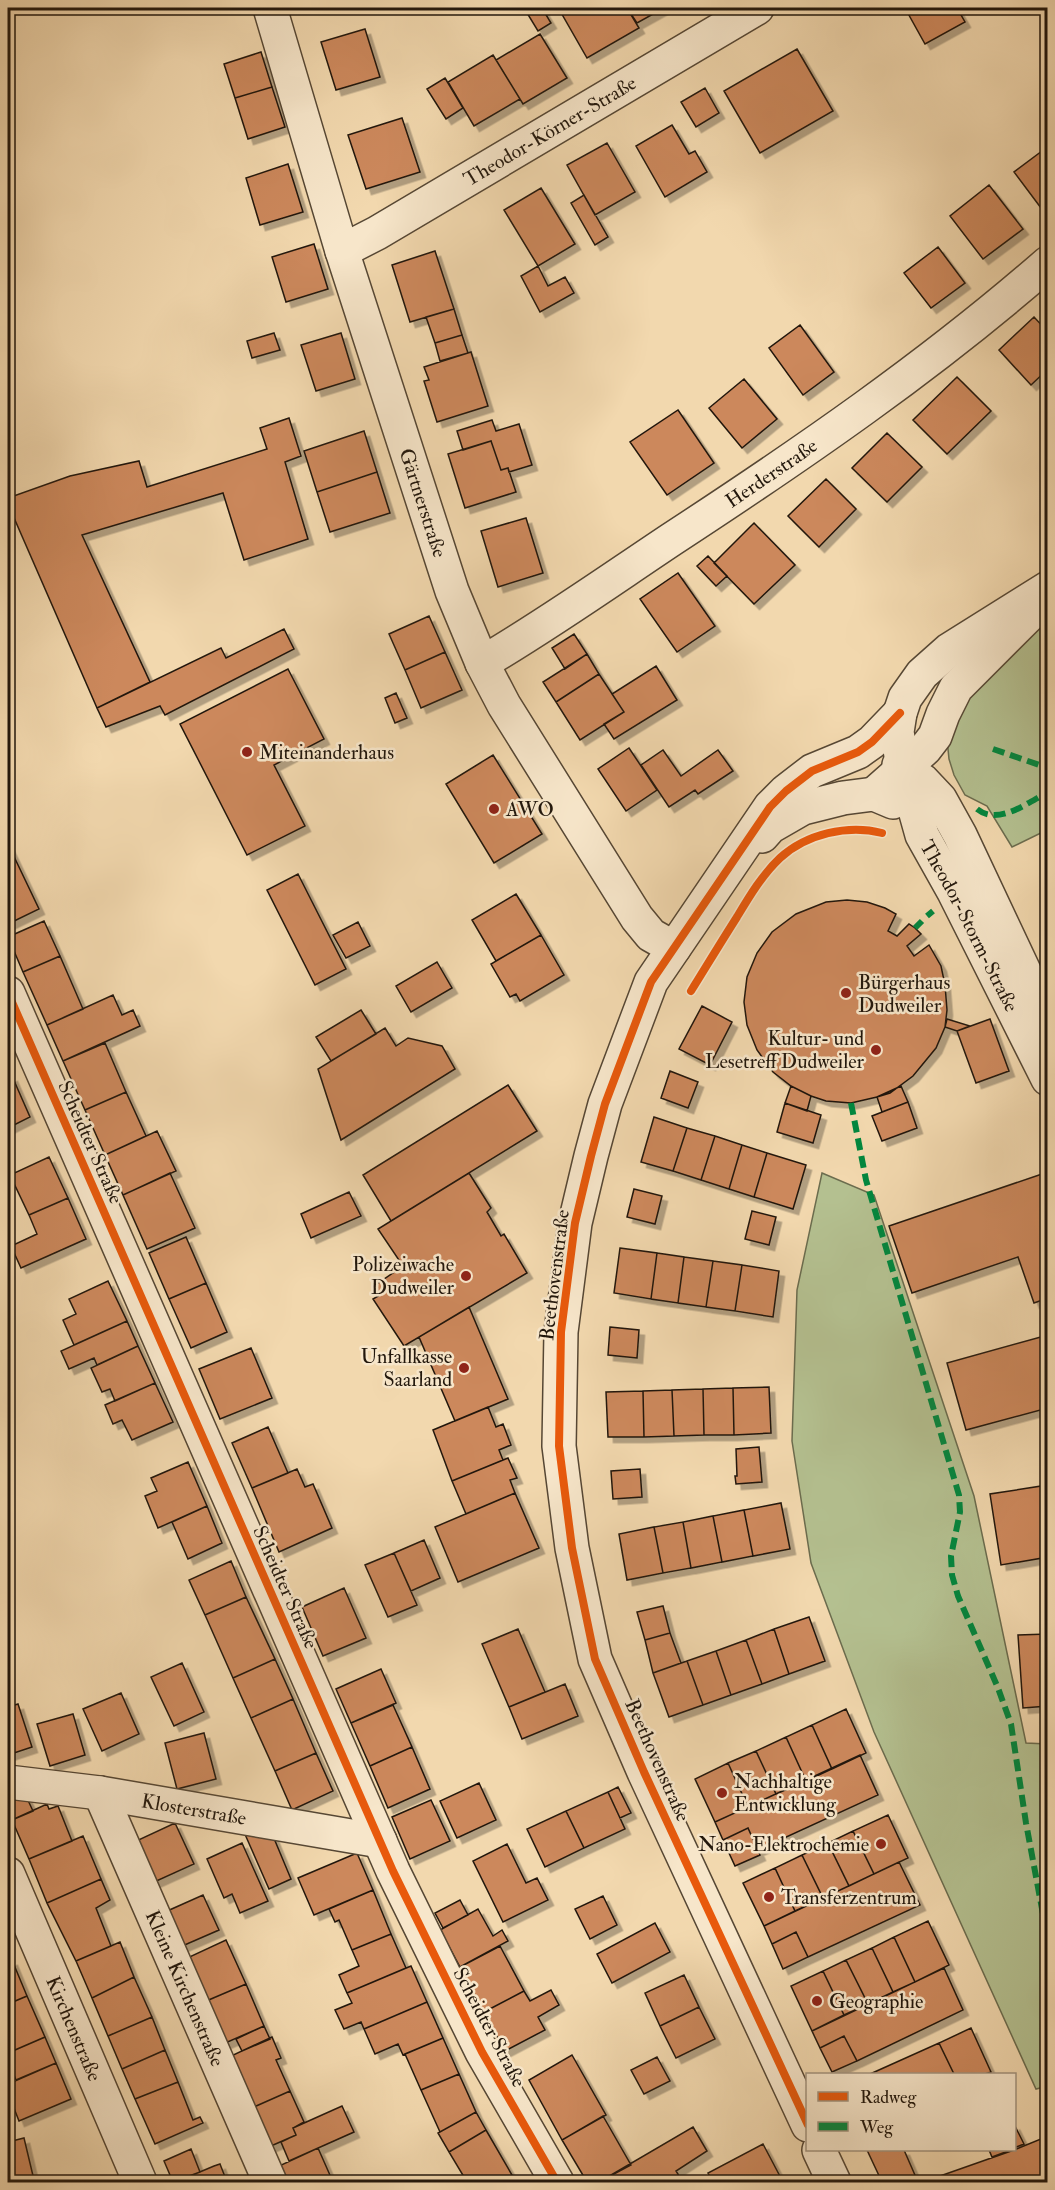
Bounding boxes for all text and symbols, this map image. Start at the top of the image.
street label: Theodor-Körner-Straße [459,70,641,192]
street label: Herderstraße [721,433,822,513]
street label: Gärtnerstraße [394,445,452,561]
place label: Miteinanderhaus [259,740,394,765]
marker: Miteinanderhaus [240,745,254,759]
place label: AWO [505,797,554,822]
marker: AWO [487,802,501,816]
street label: Theodor-Storm-Straße [914,836,1024,1016]
place label: Bürgerhaus Dudweiler [858,970,950,1018]
marker: Bürgerhaus Dudweiler [839,986,853,1000]
place label: Kultur- und Lesetreff Dudweiler [705,1026,865,1074]
marker: Kultur- und Lesetreff Dudweiler [869,1043,883,1057]
street label: Scheidter Straße [52,1077,129,1208]
street label: Beethovenstraße [534,1208,575,1342]
place label: Polizeiwache Dudweiler [352,1252,455,1300]
marker: Polizeiwache Dudweiler [459,1269,473,1283]
place label: Unfallkasse Saarland [361,1344,452,1392]
marker: Unfallkasse Saarland [457,1361,471,1375]
street label: Scheidter Straße [247,1522,324,1653]
street label: Beethovenstraße [619,1695,696,1825]
place label: Nachhaltige Entwicklung [734,1769,837,1817]
marker: Nachhaltige Entwicklung [715,1786,729,1800]
street label: Klosterstraße [140,1788,248,1831]
place label: Nano-Elektrochemie [698,1832,869,1857]
marker: Nano-Elektrochemie [874,1837,888,1851]
place label: Transferzentrum [781,1885,917,1910]
marker: Transferzentrum [762,1890,776,1904]
street label: Kleine Kirchenstraße [140,1907,230,2070]
street label: Scheidter Straße [448,1963,532,2091]
street label: Kirchenstraße [40,1972,107,2085]
place label: Geographie [829,1989,923,2015]
marker: Geographie [810,1994,824,2008]
legend [806,2073,1016,2151]
text: Radweg [860,2086,918,2109]
text: Weg [859,2116,894,2139]

